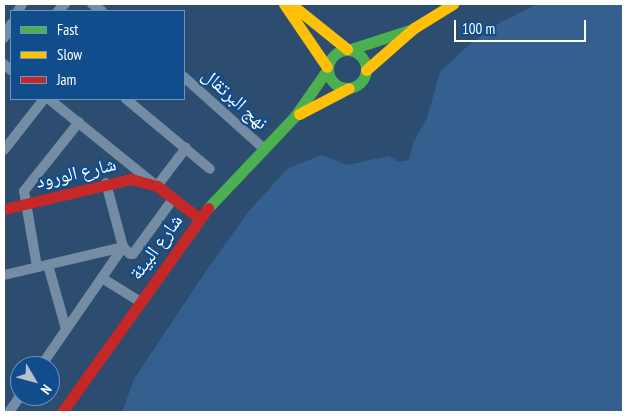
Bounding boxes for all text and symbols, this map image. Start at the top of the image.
legend [10,10,185,100]
scale bar [457,10,590,42]
text: 100 m [462,19,495,38]
text: Fast [57,20,78,39]
text: Slow [57,45,82,64]
street label: نهج البرتقال [197,63,273,135]
text: Jam [57,70,76,89]
street label: شارع الورود [34,153,118,193]
street label: شارع البيئة [125,210,187,284]
north arrow [10,356,60,406]
text: N [37,381,56,398]

